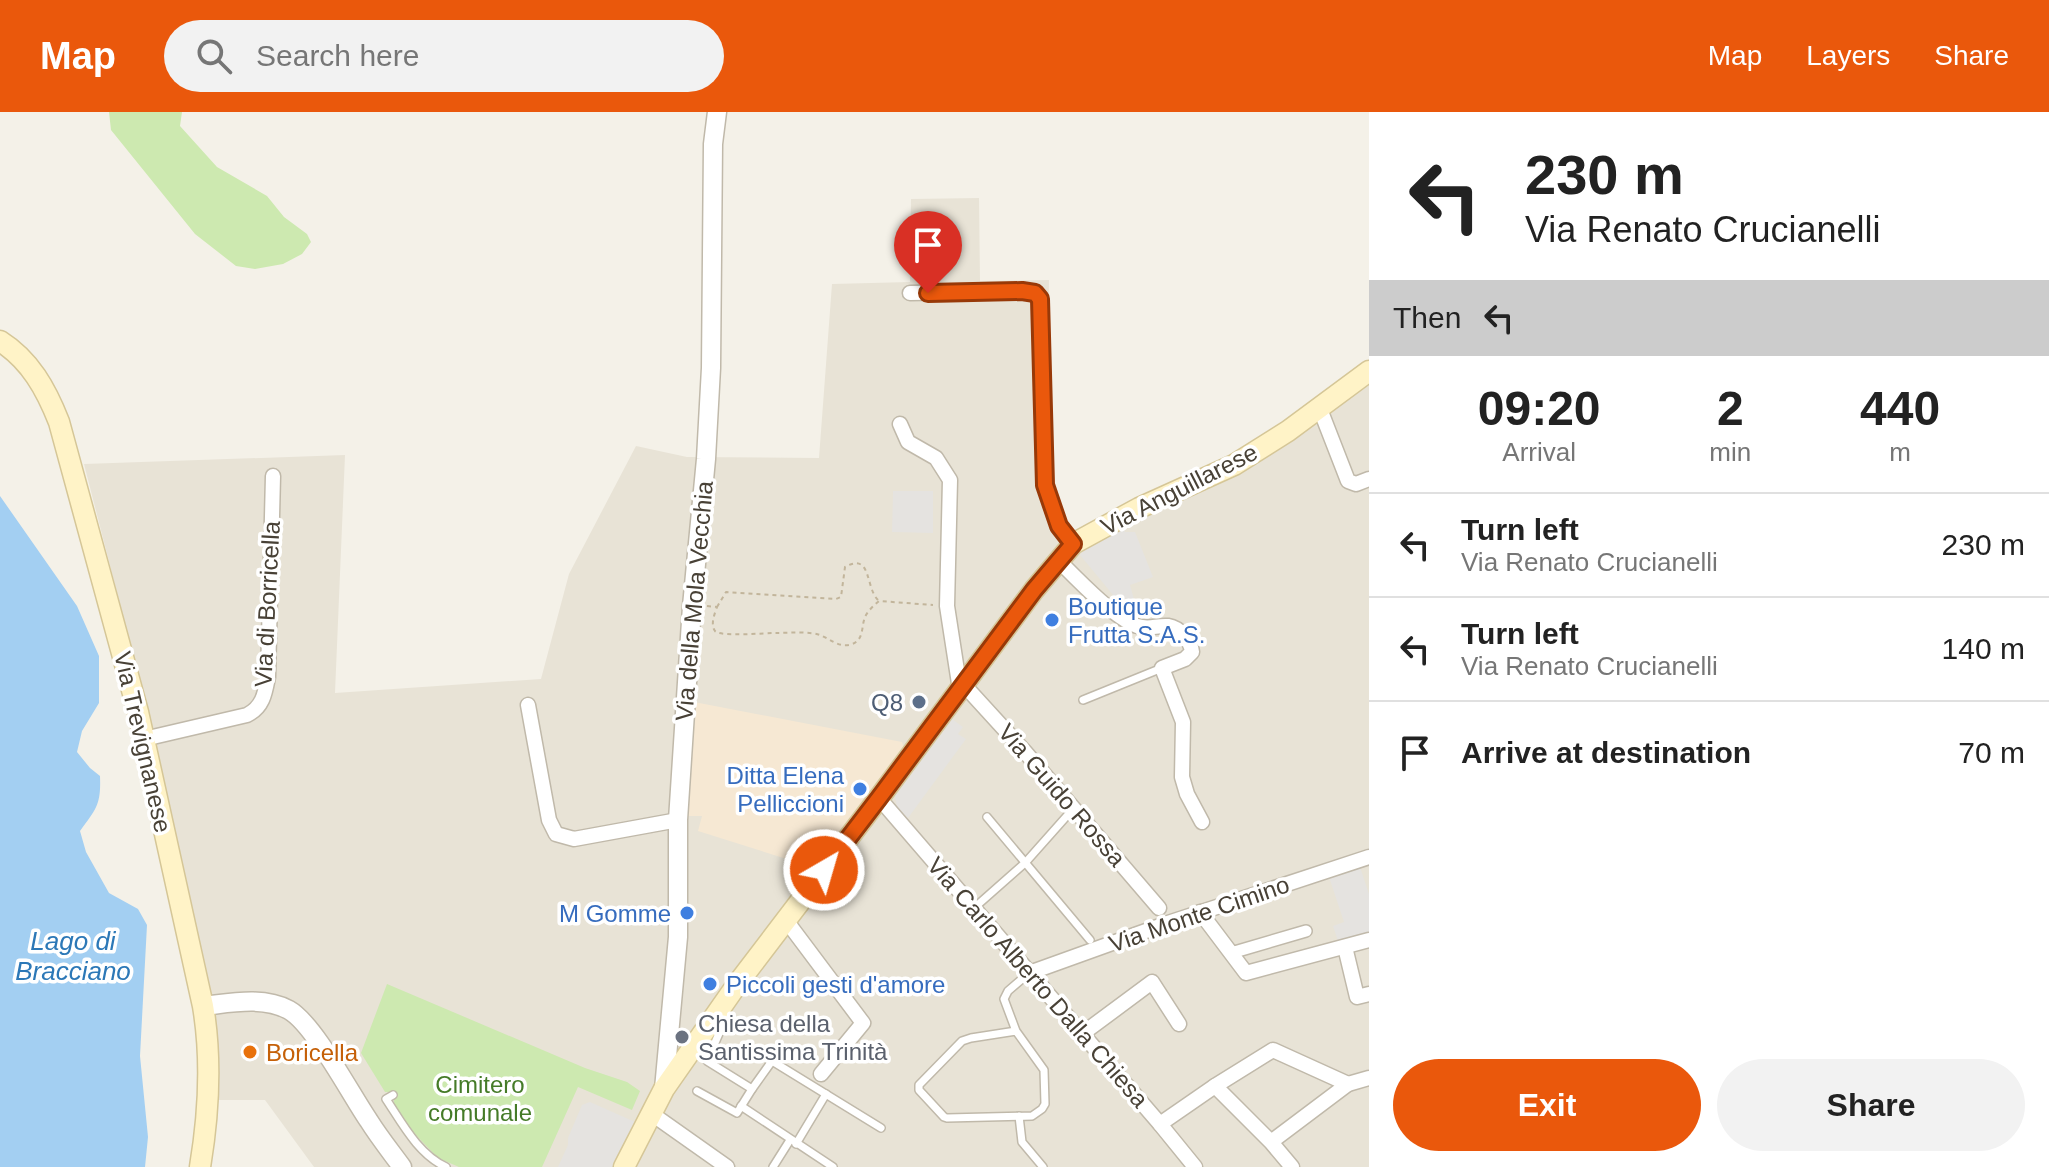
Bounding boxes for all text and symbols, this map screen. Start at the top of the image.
search box [164,20,724,92]
icon: search [192,34,236,78]
text: Map [40,35,116,77]
text: Search here [256,39,419,72]
text: Map [1708,40,1762,71]
text: Layers [1806,40,1890,71]
text: Share [1934,40,2009,71]
text: 230 m [1525,143,1684,206]
icon: left [1393,144,1497,248]
text: Via Renato Crucianelli [1525,209,1881,250]
pin [894,211,962,293]
icon: arrive [906,223,950,267]
icon: left [1477,296,1521,340]
text: Then [1393,301,1461,334]
text: 09:20 [1478,382,1601,435]
text: 2 [1717,382,1744,435]
text: 440 [1860,382,1940,435]
text: Arrival [1502,437,1576,467]
text: min [1709,437,1751,467]
text: m [1889,437,1911,467]
street label: Via Anguillarese [1096,438,1262,540]
street label: Via della Mola Vecchia [670,479,718,722]
text: Turn left [1461,513,1579,546]
street label: Via di Borricella [249,520,285,688]
icon: left [1393,523,1437,567]
text: 230 m [1942,528,2025,561]
text: Via Renato Crucianelli [1461,547,1718,577]
place label: Boutique Frutta S.A.S. [1068,593,1205,648]
marker: Boutique Frutta S.A.S. [1043,611,1061,629]
text: Turn left [1461,617,1579,650]
icon: left [1393,627,1437,671]
text: 140 m [1942,632,2025,665]
street label: Via Trevignanese [109,649,177,835]
text: Via Renato Crucianelli [1461,651,1718,681]
place label: Q8 [871,689,903,716]
marker: Q8 [910,693,928,711]
street label: Via Guido Rossa [993,718,1132,872]
icon: arrive [1393,731,1437,775]
text: Arrive at destination [1461,736,1751,769]
text: 70 m [1958,736,2025,769]
place label: Ditta Elena Pelliccioni [727,762,845,817]
marker: Ditta Elena Pelliccioni [851,780,869,798]
position arrow [782,828,866,912]
street label: Via Carlo Alberto Dalla Chiesa [922,851,1154,1113]
street label: Via Monte Cimino [1105,870,1293,958]
place label: M Gomme [559,900,671,927]
marker: M Gomme [678,904,696,922]
water label: Lago di Bracciano [15,926,131,986]
place label: Piccoli gesti d'amore [726,971,945,998]
marker: Piccoli gesti d'amore [701,975,719,993]
place label: Chiesa della Santissima Trinità [698,1010,888,1065]
marker: Chiesa della Santissima Trinità [673,1028,691,1046]
place label: Boricella [266,1039,359,1066]
marker: Boricella [241,1043,259,1061]
button: Exit [1393,1059,1701,1151]
button: Share [1717,1059,2025,1151]
park label: Cimitero comunale [428,1071,532,1126]

